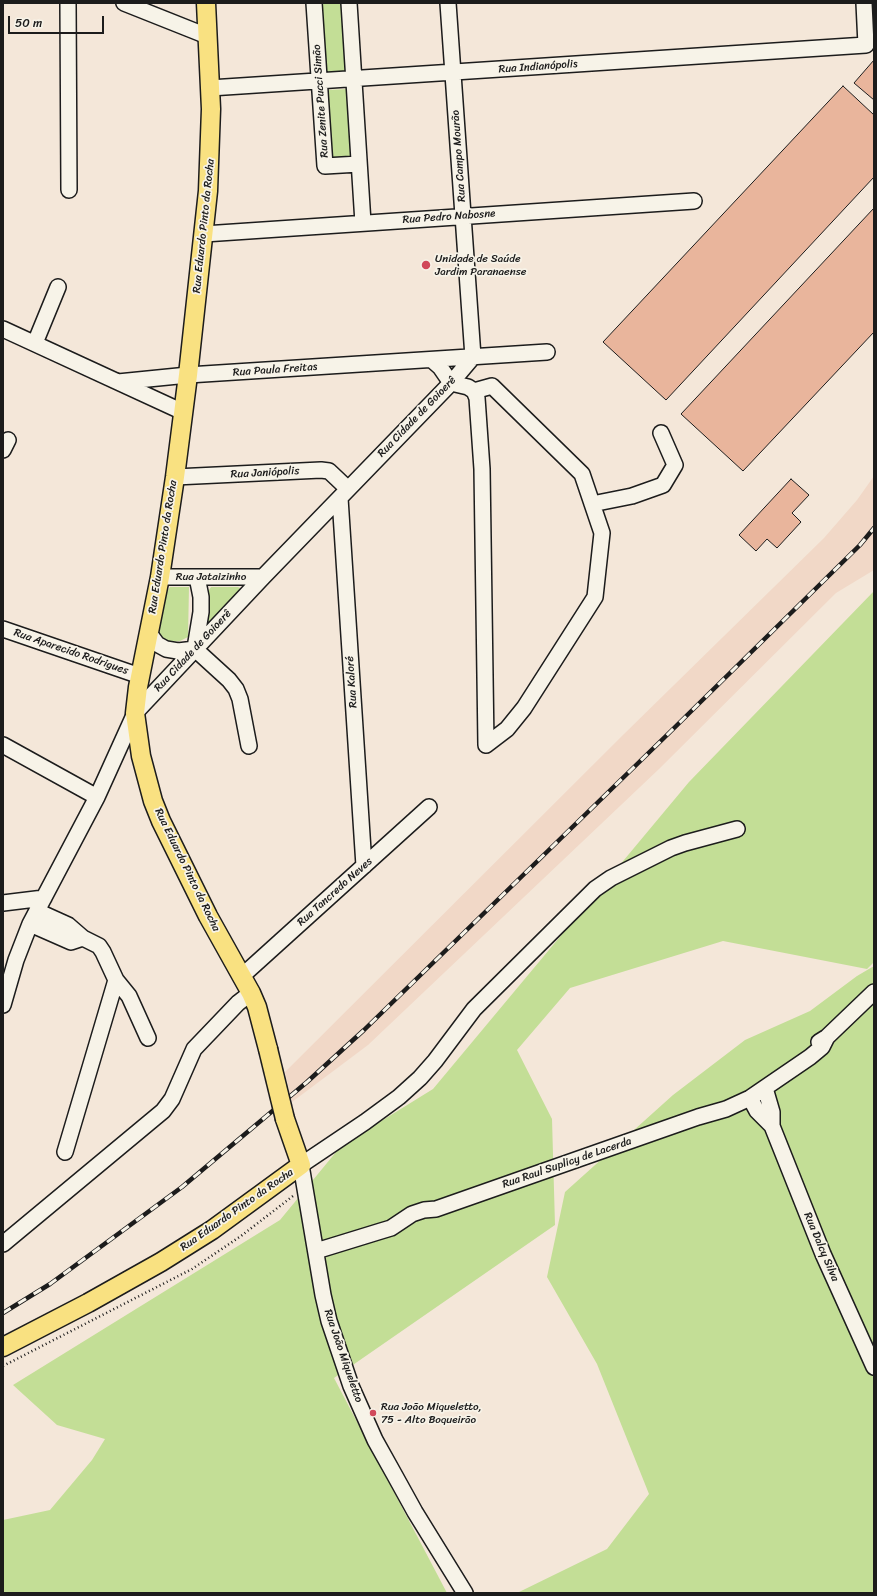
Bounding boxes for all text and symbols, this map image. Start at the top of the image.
scale bar [10,8,106,34]
text: 50 m [15,12,42,34]
street label: Rua Zenite Pucci Simão [310,44,332,158]
street label: Rua Indianópolis [498,58,578,76]
street label: Rua Campo Mourão [449,110,469,202]
street label: Rua Eduardo Pinto da Rocha [190,158,218,294]
street label: Rua Pedro Nabosne [402,207,496,227]
place label: Unidade de Saúde Jardim Paranaense [435,252,526,278]
marker: Unidade de Saúde Jardim Paranaense [420,259,432,271]
street label: Rua Paula Freitas [232,360,318,380]
street label: Rua Cidade de Goioerê [375,374,459,460]
street label: Rua Janiópolis [230,465,300,481]
street label: Rua Eduardo Pinto da Rocha [146,479,180,615]
street label: Rua Jataizinho [176,570,246,584]
street label: Rua Cidade de Goioerê [152,607,234,695]
street label: Rua Aparecido Rodrigues [12,626,130,678]
street label: Rua Kaloré [344,656,360,708]
street label: Rua Eduardo Pinto da Rocha [151,806,223,934]
street label: Rua Tancredo Neves [295,855,375,929]
street label: Rua Raul Suplicy de Lacerda [501,1135,633,1191]
street label: Rua Eduardo Pinto da Rocha [178,1166,296,1254]
street label: Rua Dalcy Silva [800,1210,842,1284]
street label: Rua João Miqueletto [321,1308,365,1404]
place label: Rua João Miqueletto, 75 - Alto Boqueirão [381,1400,482,1426]
marker: Rua João Miqueletto, 75 - Alto Boqueirão [368,1408,378,1418]

